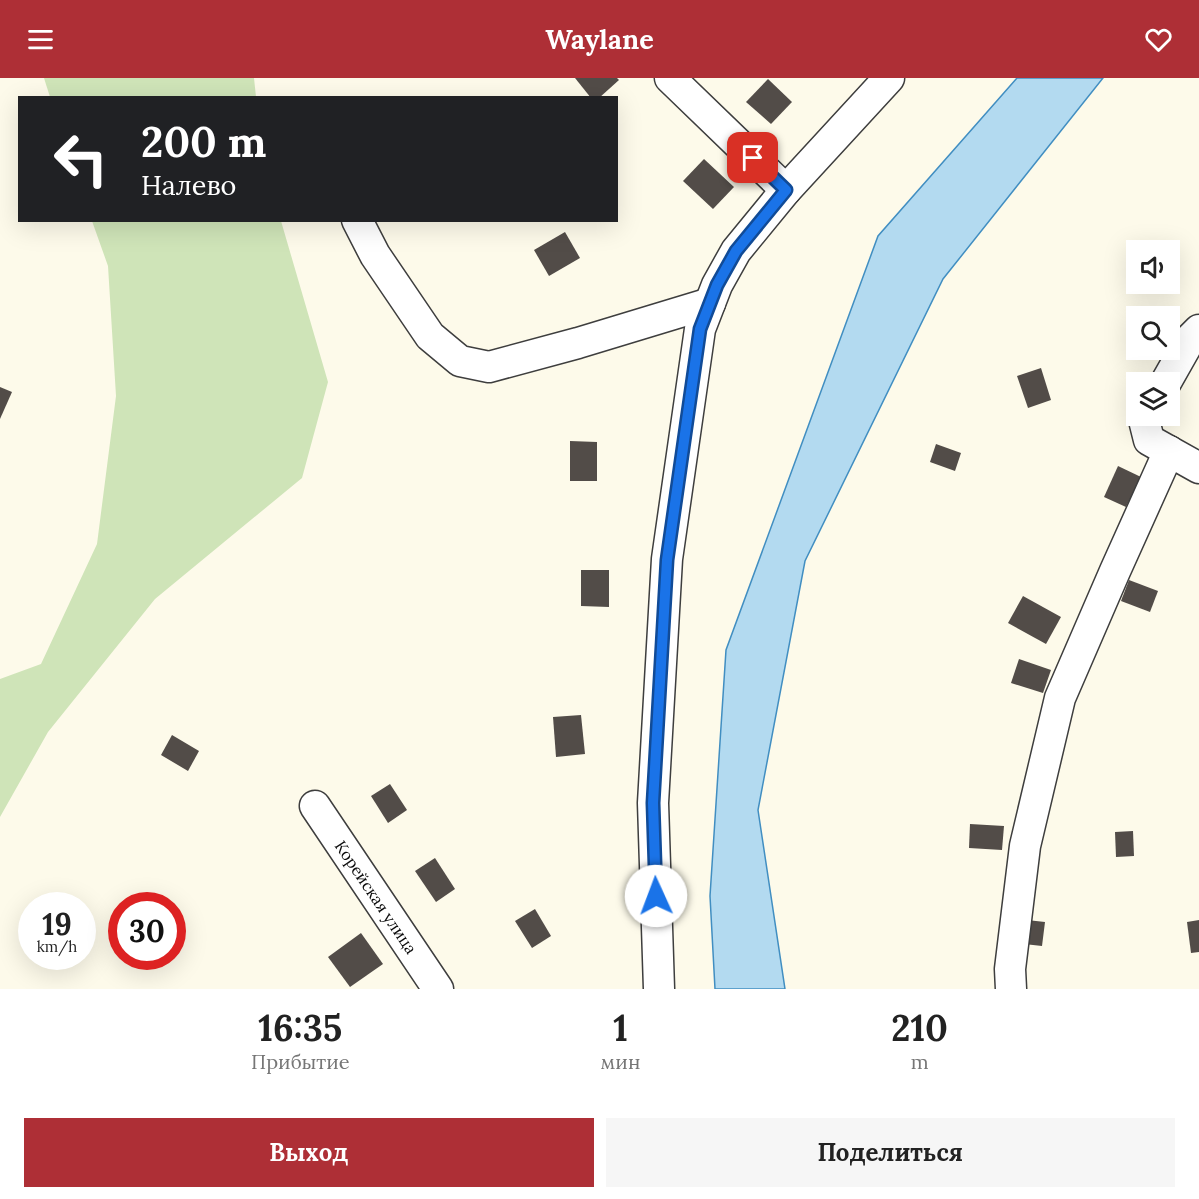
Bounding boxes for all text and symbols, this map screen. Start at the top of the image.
text: Waylane [545,22,654,56]
icon: menu [24,23,57,56]
icon: heart [1142,23,1175,56]
text: 200 m [141,115,267,169]
icon: left [42,120,120,198]
pin [727,132,778,183]
icon: arrive [736,141,769,174]
text: Налево [141,168,236,202]
map controls [1126,240,1180,426]
button: sound [1126,240,1180,294]
button: search [1126,306,1180,360]
button: layers [1126,372,1180,426]
street label: Корейская улица [331,836,421,958]
position arrow [624,864,688,928]
speed limit sign: 30 [108,892,186,970]
text: 19 [42,905,72,943]
text: km/h [37,937,77,956]
text: 16:35 [258,1005,342,1051]
text: 1 [613,1005,628,1051]
text: 210 [891,1005,948,1051]
text: Прибытие [251,1049,350,1074]
text: мин [601,1049,640,1074]
text: m [911,1049,929,1074]
button: Выход [24,1118,594,1187]
button: Поделиться [606,1118,1175,1187]

